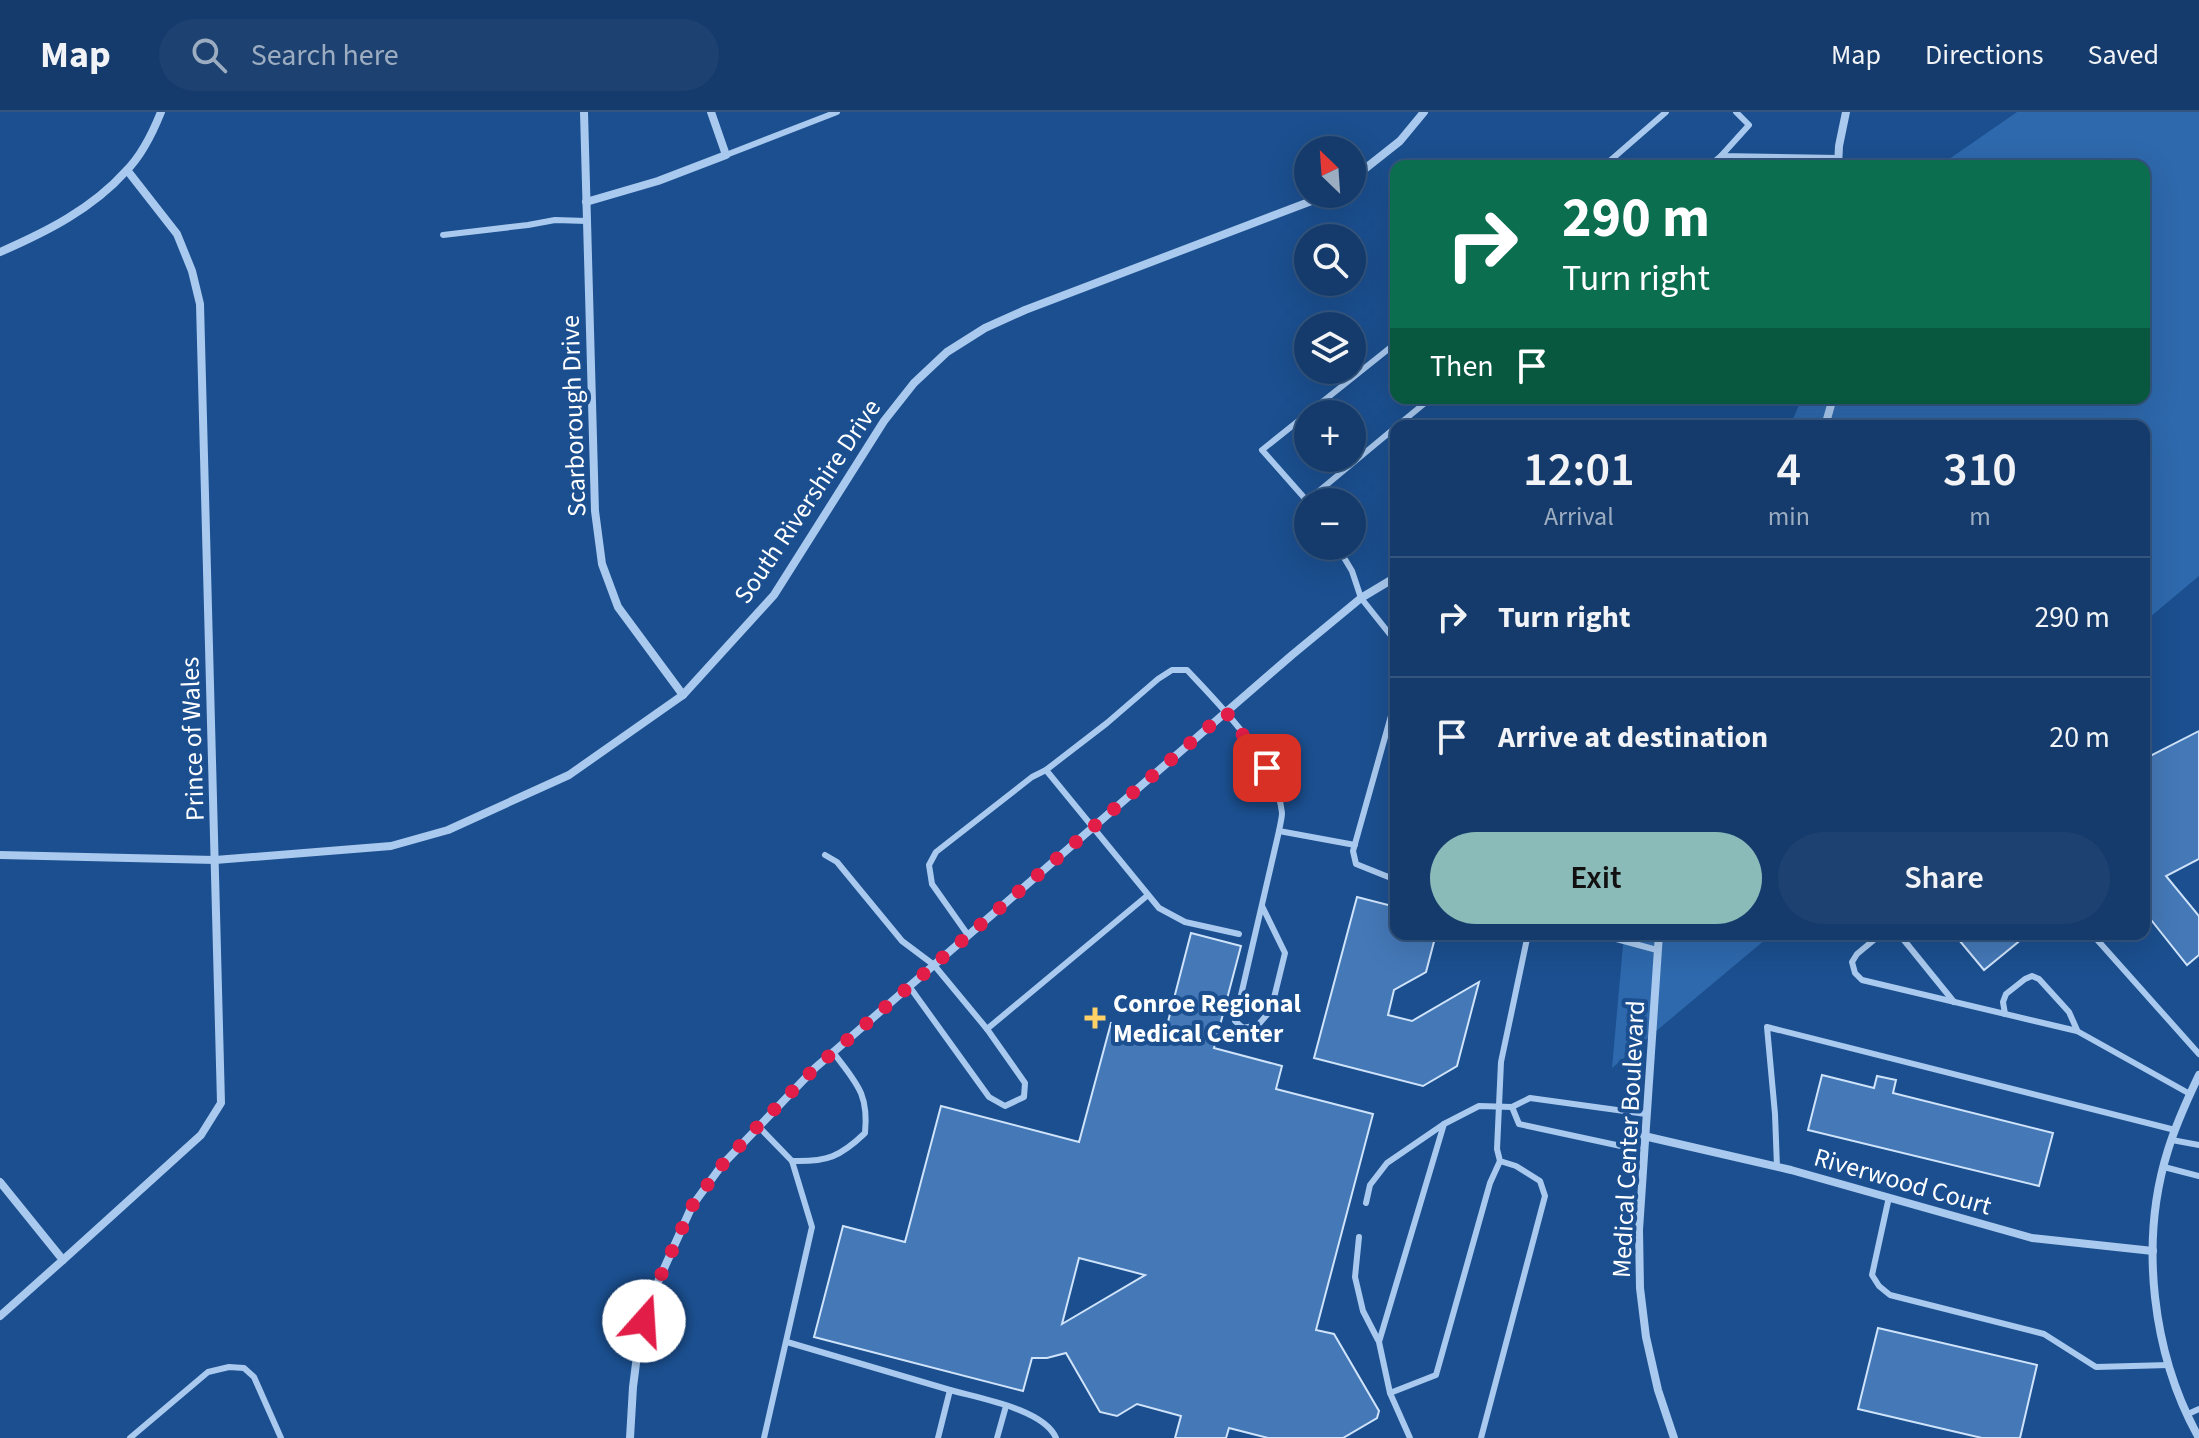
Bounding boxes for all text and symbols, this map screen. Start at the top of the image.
search box [159,19,719,91]
text: Map [40,28,111,82]
icon: search [187,33,231,77]
text: Search here [251,34,399,77]
text: Map [1831,35,1881,75]
text: Directions [1925,35,2044,75]
text: Saved [2088,35,2159,75]
north arrow [1294,136,1366,208]
map controls [1294,136,1366,560]
text: 290 m [1562,179,1710,258]
icon: right [1430,192,1534,296]
button: search [1294,224,1366,296]
text: Turn right [1562,253,1710,304]
button: layers [1294,312,1366,384]
street label: Scarborough Drive [551,314,596,518]
icon: arrive [1510,344,1554,388]
text: Then [1430,345,1494,388]
street label: South Rivershire Drive [725,391,890,611]
button: + [1294,400,1366,472]
text: 12:01 [1523,436,1635,504]
text: 4 [1777,436,1801,504]
text: 310 [1943,436,2017,504]
button: − [1294,488,1366,560]
text: Arrival [1544,498,1614,535]
text: min [1768,498,1810,535]
text: m [1969,498,1991,535]
icon: right [1430,595,1474,639]
text: Turn right [1498,596,1630,639]
text: 290 m [2034,596,2110,639]
street label: Prince of Wales [171,656,214,822]
icon: arrive [1430,715,1474,759]
text: Arrive at destination [1498,716,1768,759]
text: 20 m [2049,716,2110,759]
pin [1233,734,1301,802]
icon: arrive [1245,746,1289,790]
button: Exit [1430,832,1762,924]
button: Share [1778,832,2110,924]
place label: Conroe Regional Medical Center [1113,985,1302,1052]
street label: Medical Center Boulevard [1603,999,1654,1279]
marker: Conroe Regional Medical Center [1084,1007,1106,1029]
street label: Riverwood Court [1810,1138,1996,1225]
position arrow [602,1279,686,1363]

